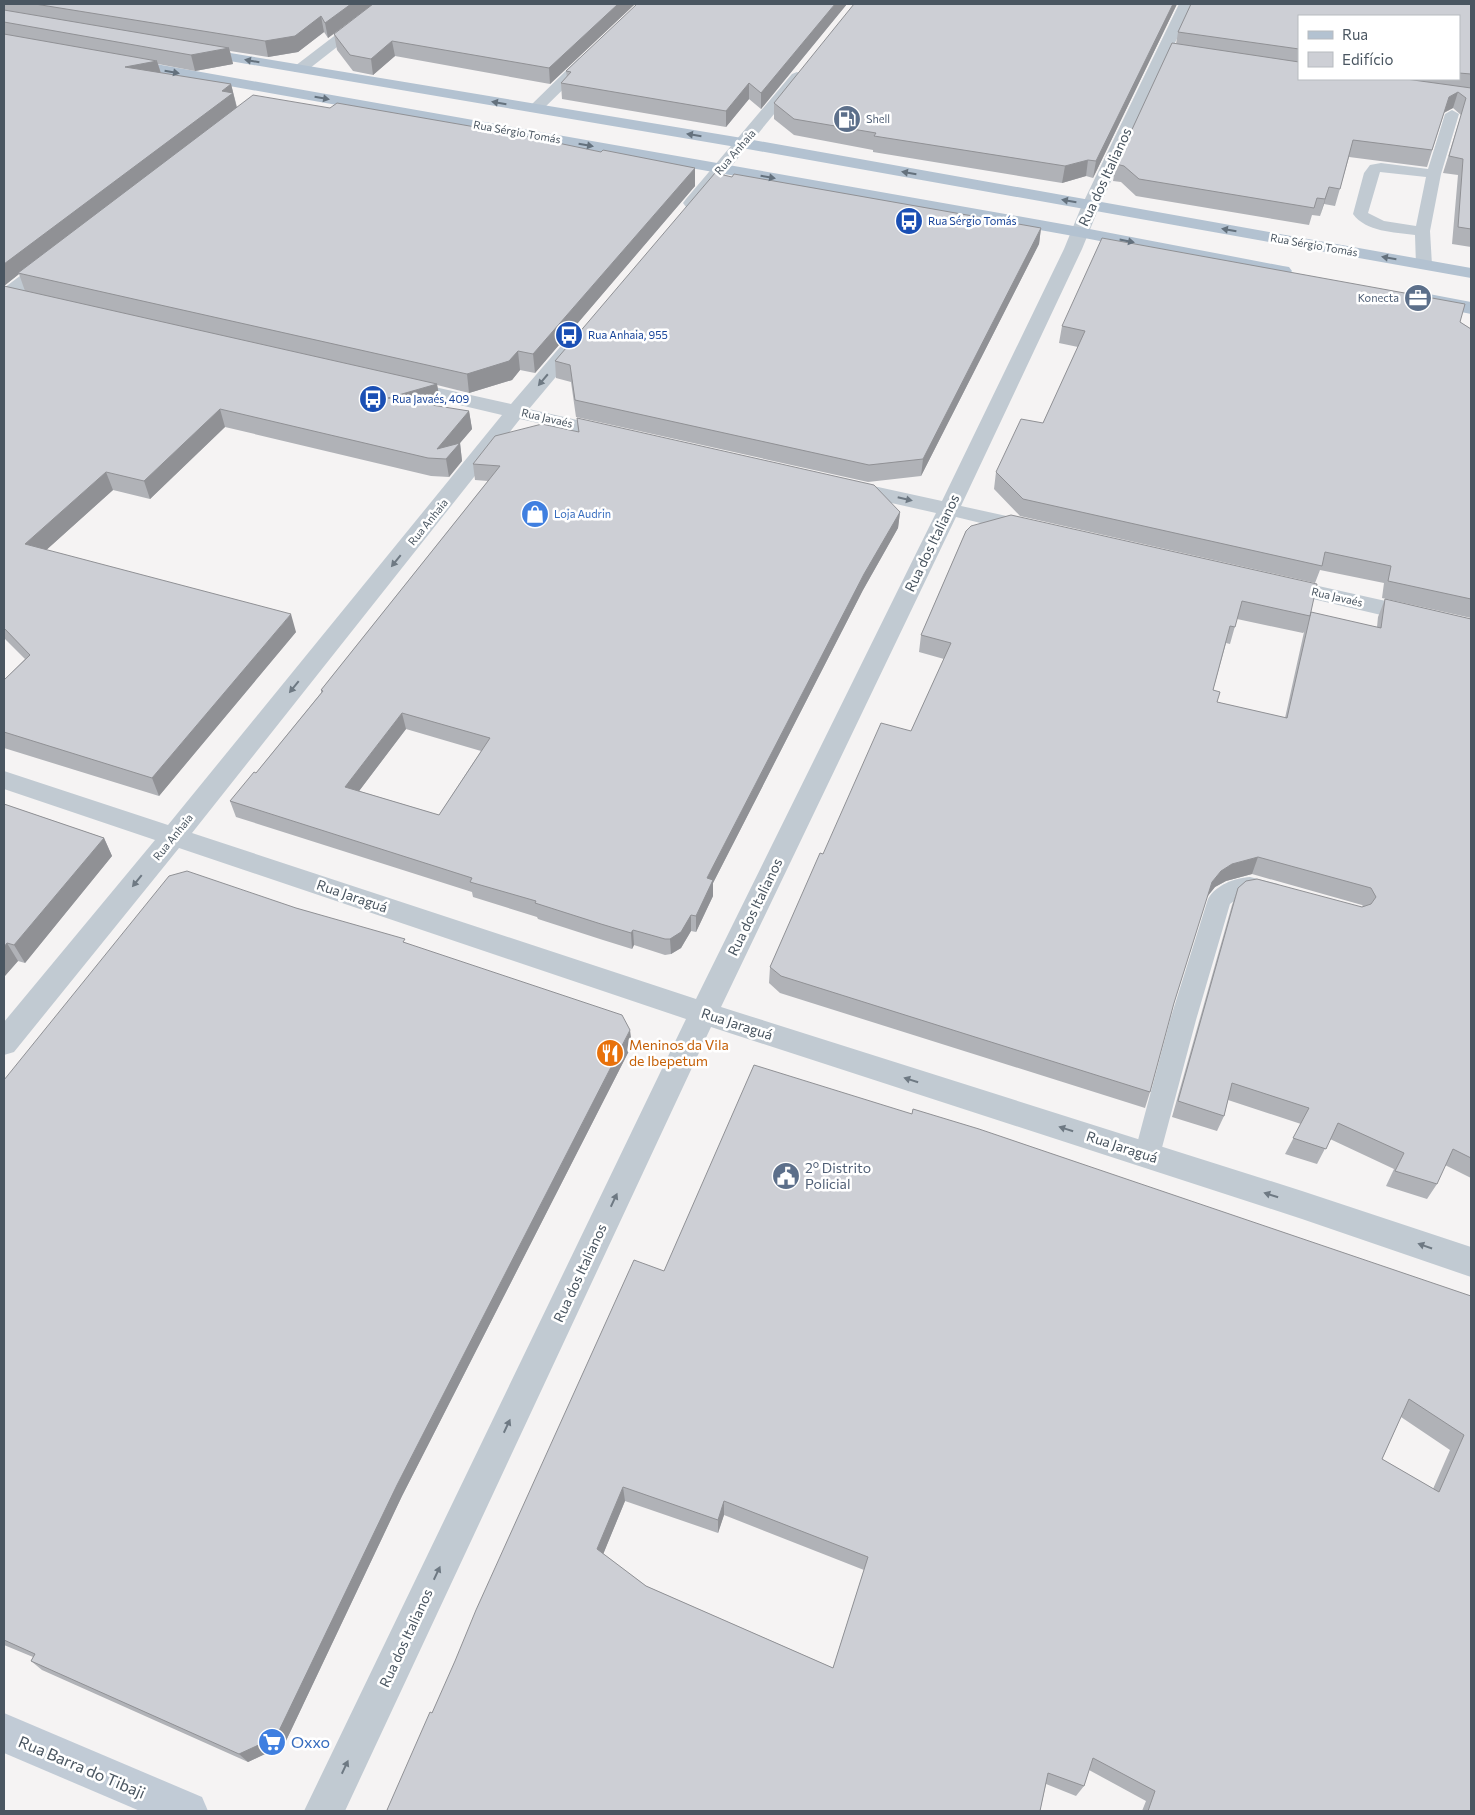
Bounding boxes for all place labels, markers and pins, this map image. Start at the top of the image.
fuel station icon: Shell [832,104,862,134]
place label: Shell [866,112,890,125]
bus stop icon: Rua Sérgio Tomás [894,206,924,236]
place label: Rua Sérgio Tomás [928,214,1017,227]
office icon: Konecta [1403,283,1433,313]
place label: Konecta [1358,291,1399,304]
bus stop icon: Rua Anhaia, 955 [554,320,584,350]
place label: Rua Anhaia, 955 [588,328,668,341]
bus stop icon: Rua Javaés, 409 [358,384,388,414]
place label: Rua Javaés, 409 [392,392,470,406]
shop icon: Loja Audrin [520,499,550,529]
place label: Loja Audrin [554,507,611,520]
place label: Meninos da Vila de Ibepetum [629,1036,729,1069]
restaurant icon: Meninos da Vila de Ibepetum [595,1038,625,1068]
place label: 2º Distrito Policial [805,1159,871,1192]
public building icon: 2º Distrito Policial [771,1161,801,1191]
supermarket icon: Oxxo [257,1727,287,1757]
place label: Oxxo [291,1732,330,1751]

